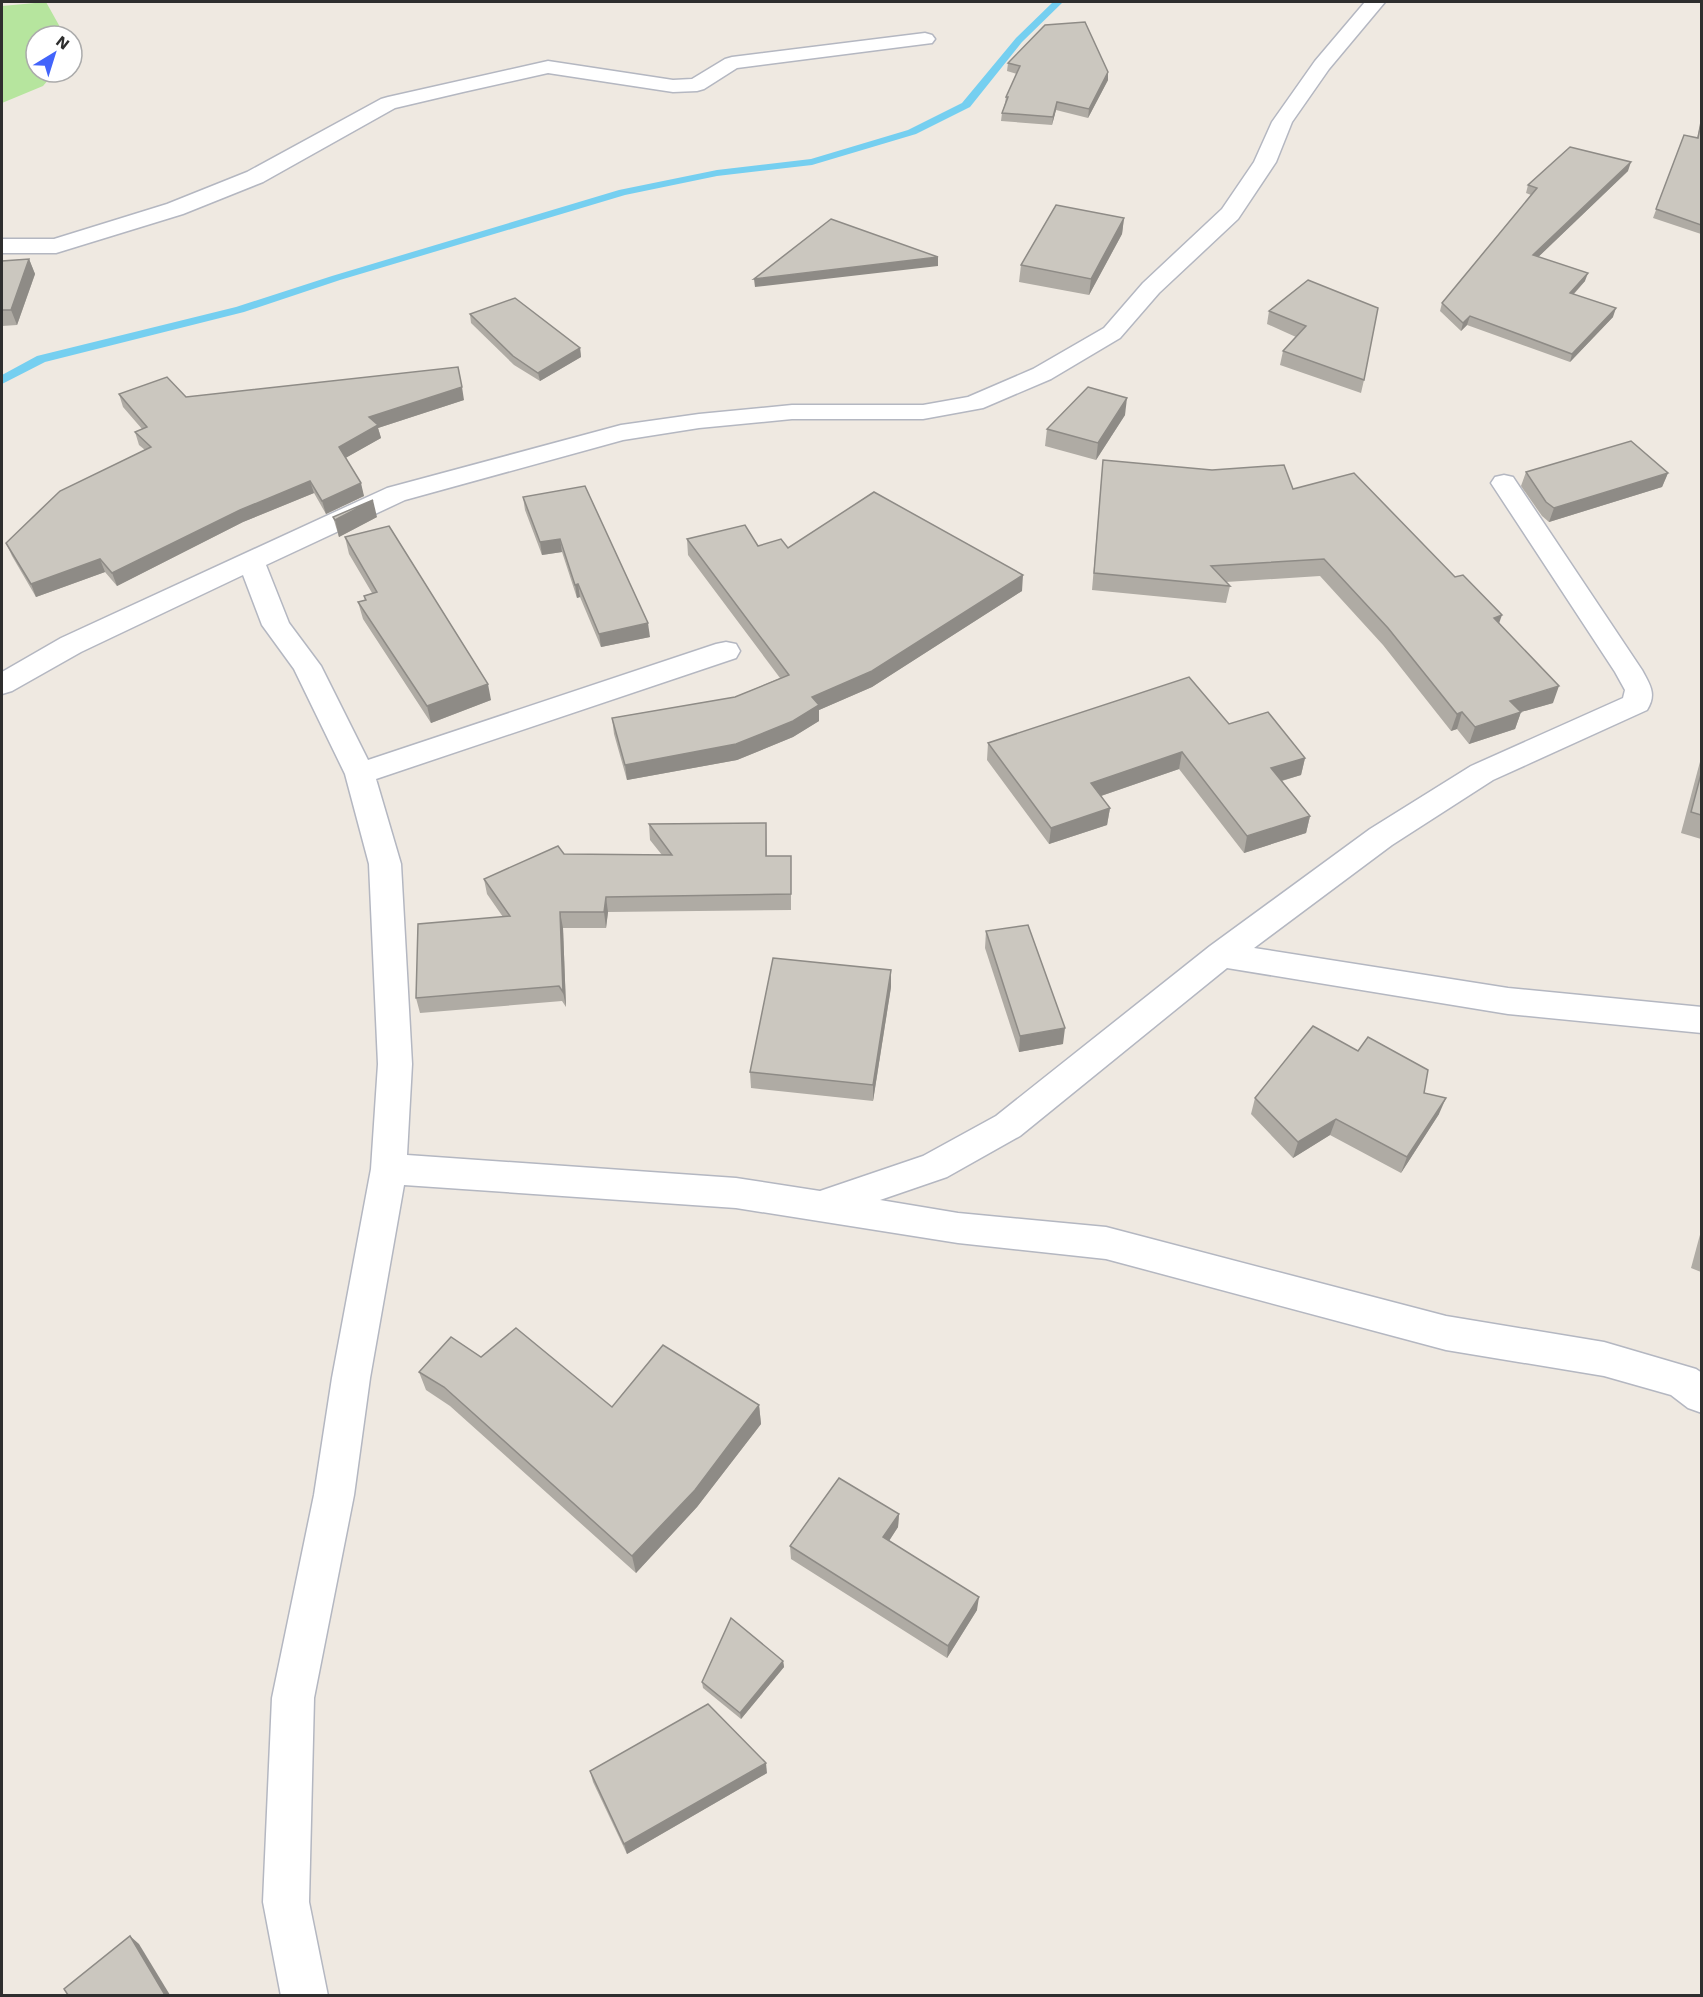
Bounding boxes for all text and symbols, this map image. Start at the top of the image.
north arrow [24,24,84,84]
text: N [52,31,73,54]

